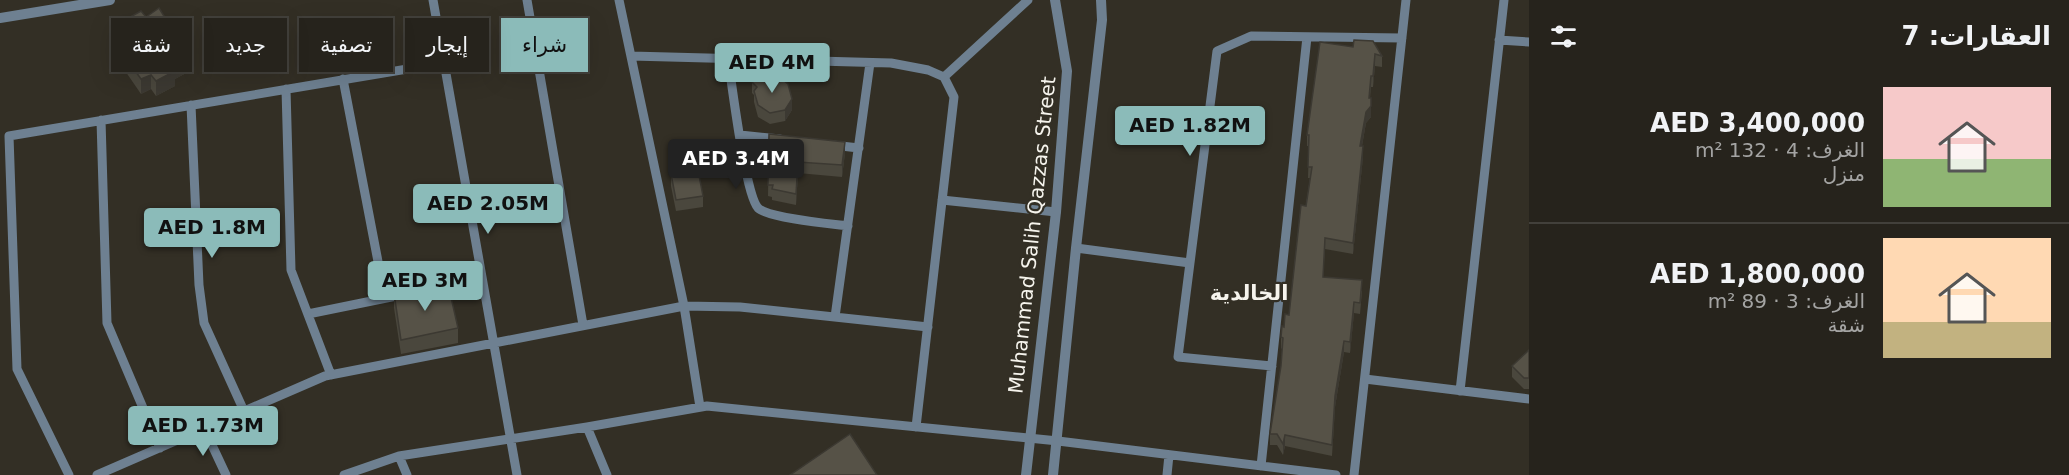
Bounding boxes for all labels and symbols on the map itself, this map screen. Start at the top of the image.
pin: AED 4M [723,43,821,94]
street label: Muhammad Salih Qazzas Street [1003,75,1061,395]
pin: AED 1.82M [1121,106,1259,157]
pin: AED 3.4M [674,139,798,190]
pin: AED 2.05M [419,184,557,235]
pin: AED 1.8M [150,208,274,259]
pin: AED 3M [376,261,474,312]
district label: الخالدية [1210,281,1288,305]
pin: AED 1.73M [134,406,272,457]

